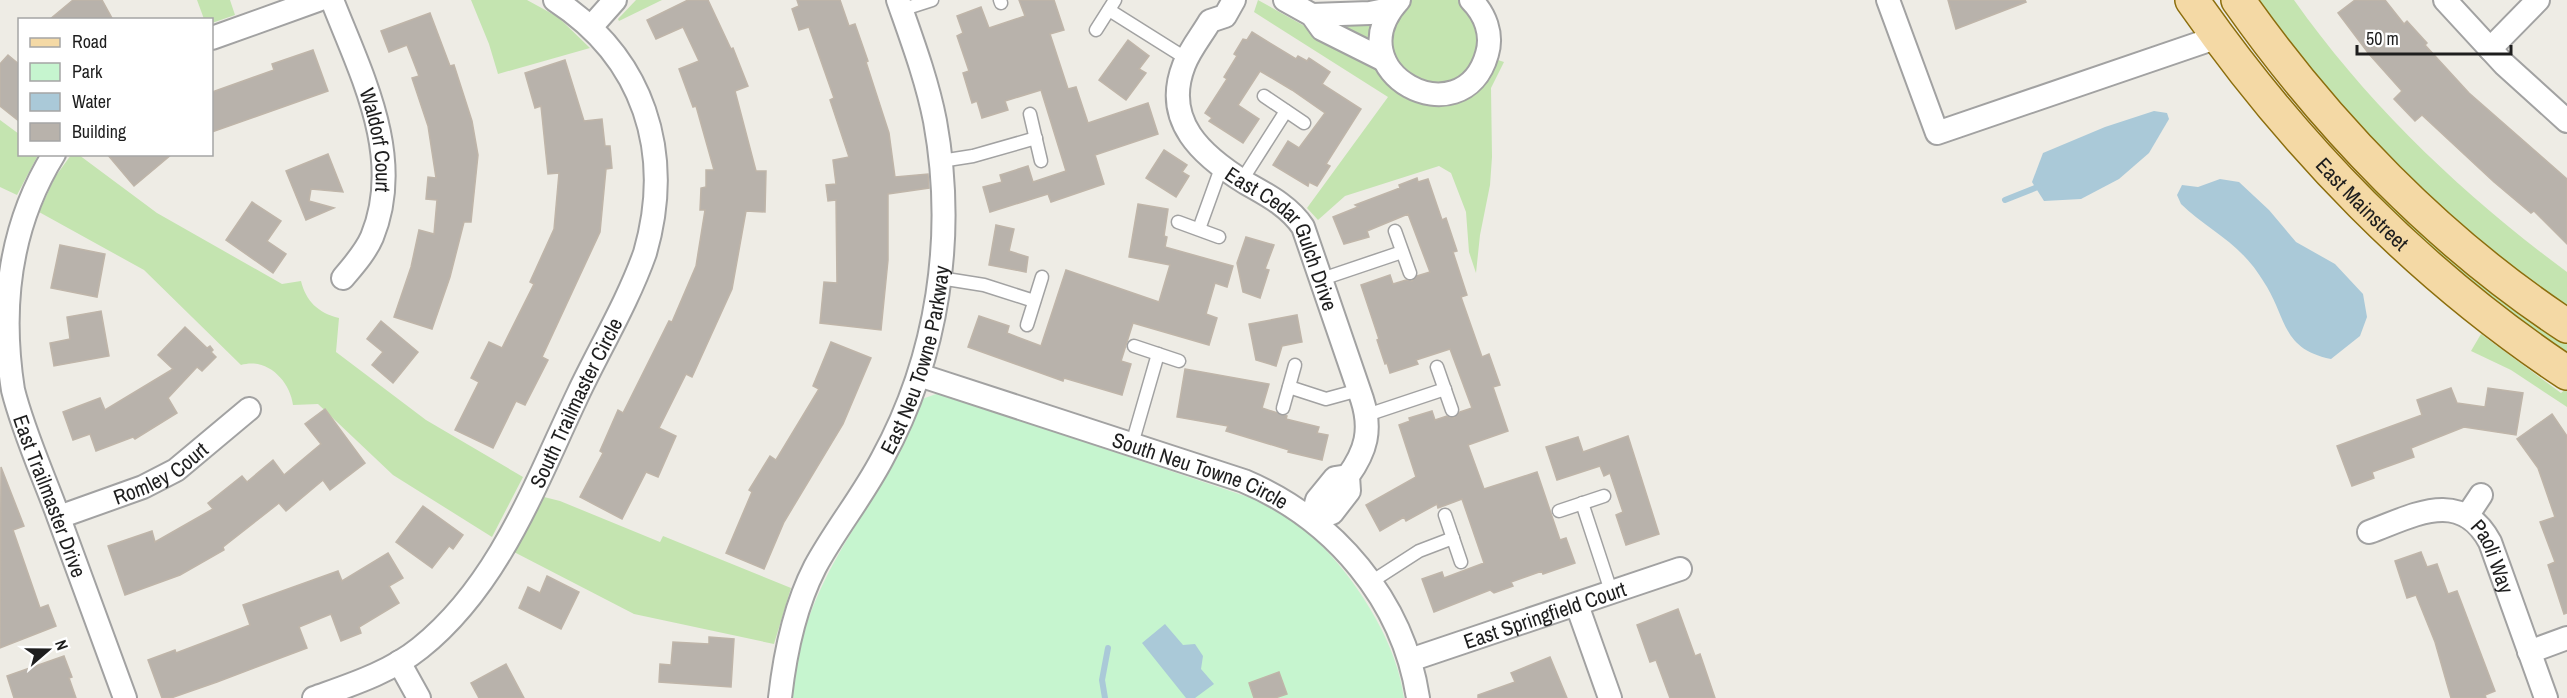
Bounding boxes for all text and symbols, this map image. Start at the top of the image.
legend [18,18,213,156]
scale bar [2357,18,2512,56]
text: 50 m [2366,26,2399,51]
text: Road [72,29,107,54]
text: Park [72,59,103,84]
street label: Waldorf Court [353,84,398,194]
text: Water [72,89,111,114]
text: Building [72,119,127,144]
street label: East Mainstreet [2310,151,2415,257]
street label: East Cedar Gulch Drive [1220,159,1345,315]
street label: East Neu Towne Parkway [873,264,956,459]
street label: South Trailmaster Circle [522,312,629,493]
street label: East Trailmaster Drive [7,411,94,581]
street label: South Neu Towne Circle [1109,425,1294,515]
street label: Romley Court [109,435,214,511]
street label: Paoli Way [2465,513,2522,597]
street label: East Springfield Court [1460,574,1630,655]
north arrow [18,620,78,680]
text: N [50,637,74,653]

